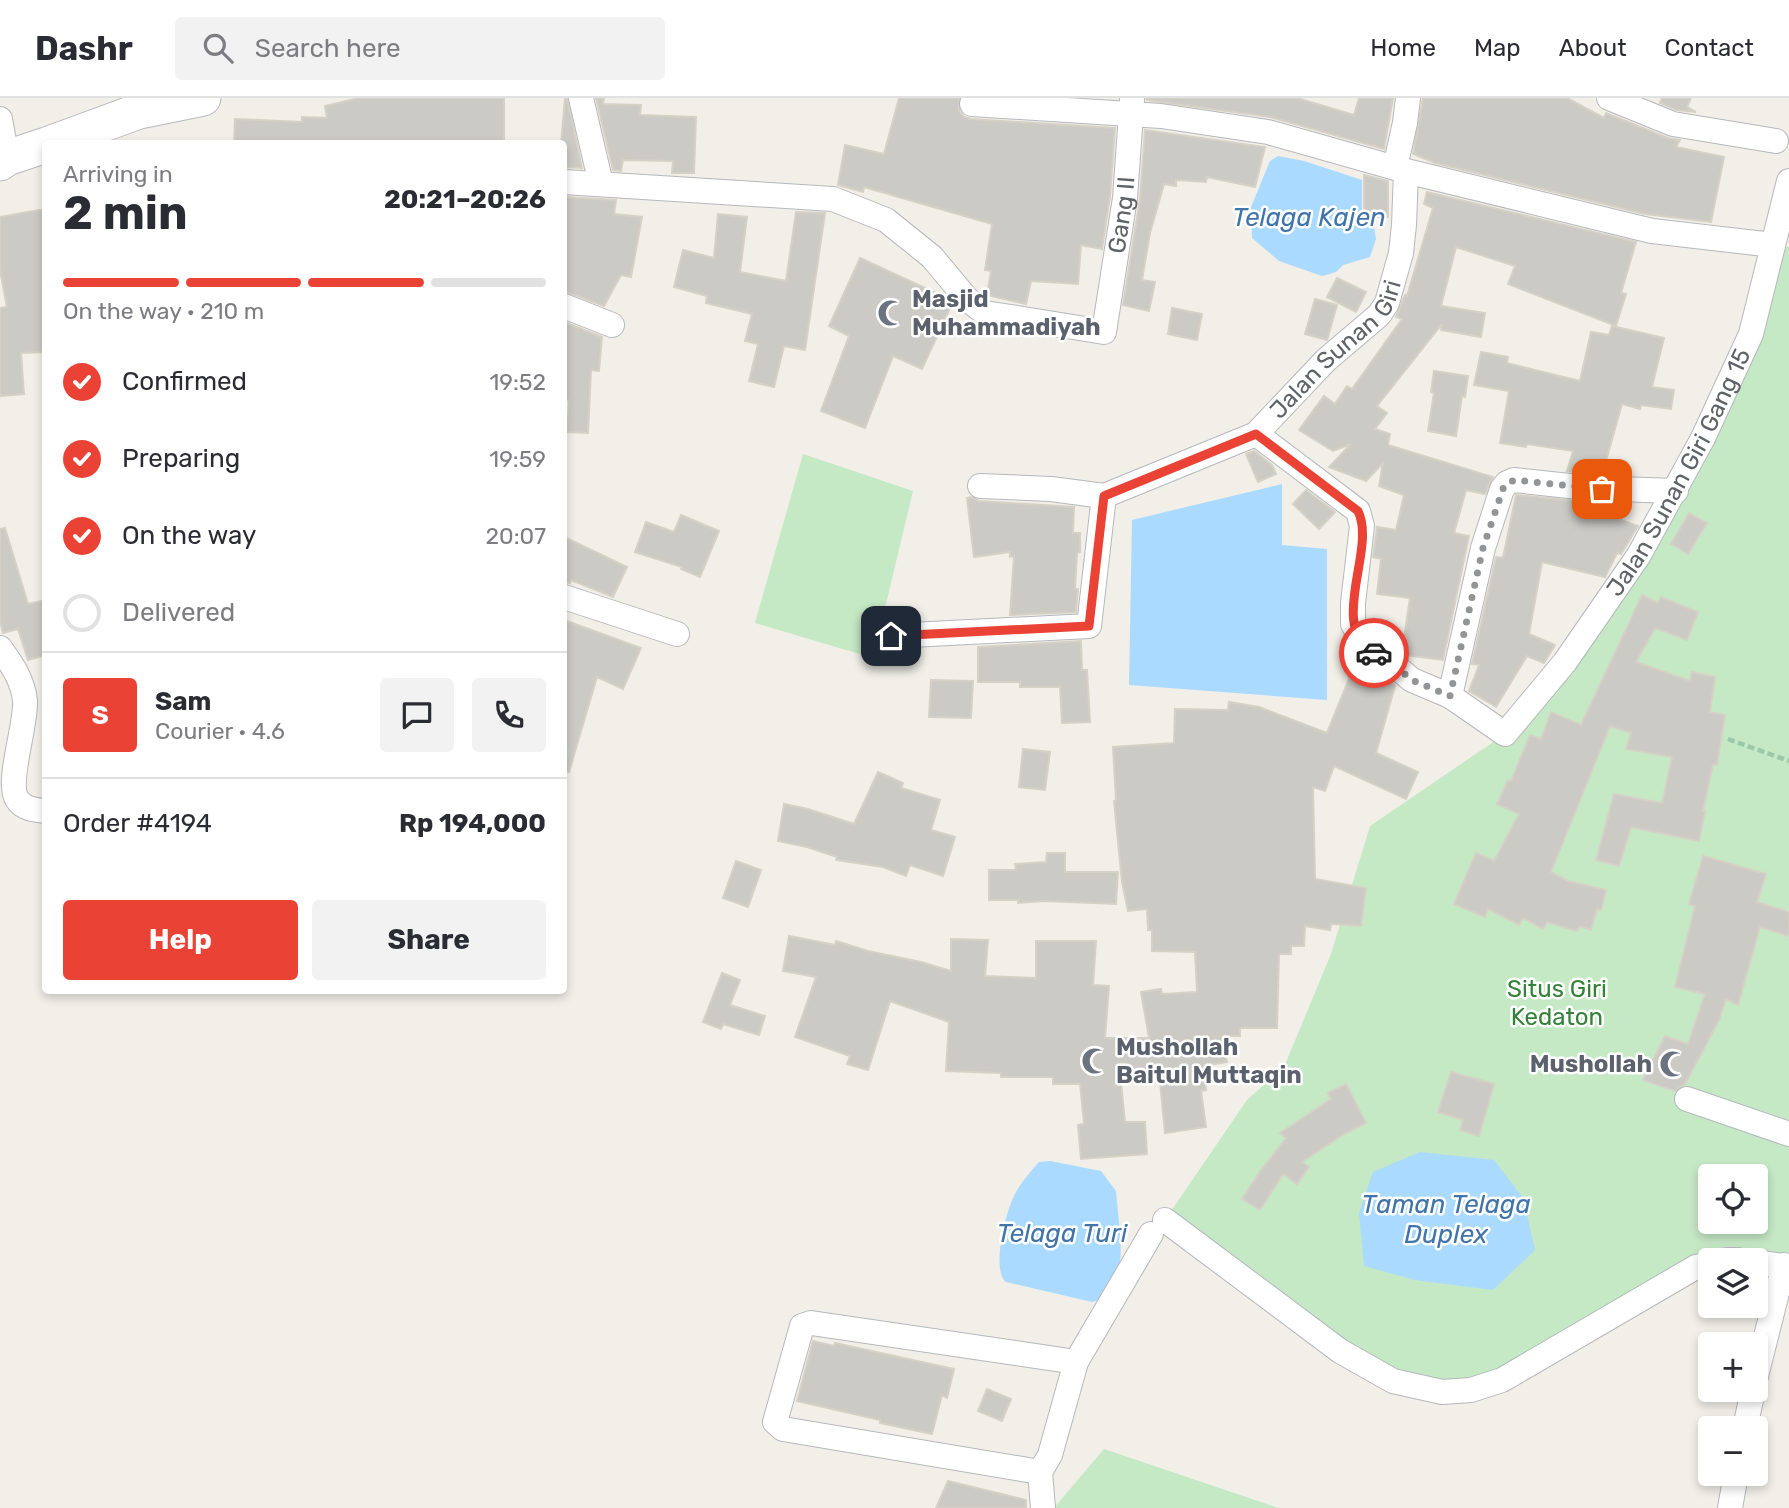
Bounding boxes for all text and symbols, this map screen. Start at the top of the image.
search box [175,17,665,80]
text: Dashr [35,29,133,68]
icon: search [199,29,237,67]
text: Search here [255,33,401,64]
text: Home [1370,34,1436,62]
text: Map [1474,34,1521,62]
text: About [1559,34,1627,62]
text: Contact [1665,34,1754,62]
text: Arriving in [63,160,173,188]
street label: Gang II [1103,176,1141,255]
text: 20:21–20:26 [384,184,546,215]
text: 2 min [63,186,188,241]
water label: Telaga Kajen [1232,202,1386,233]
street label: Jalan Sunan Giri [1264,277,1407,424]
place label: Masjid Muhammadiyah [912,285,1101,341]
text: On the way · 210 m [63,297,264,325]
mosque icon: Masjid Muhammadiyah [876,298,906,328]
street label: Jalan Sunan Giri Gang 15 [1601,344,1756,602]
icon: check [63,363,101,401]
text: Confirmed [122,366,247,397]
text: 19:52 [489,368,546,396]
icon: check [63,440,101,478]
text: Preparing [122,443,240,474]
text: 19:59 [489,445,546,473]
pin [1572,459,1632,519]
icon: bag [1583,470,1621,508]
icon: check [63,517,101,555]
text: On the way [122,520,256,551]
text: 20:07 [486,522,546,550]
text: Delivered [122,597,235,628]
pin [861,606,921,666]
icon: home [872,617,910,655]
courier [1339,618,1409,688]
icon: car [1355,634,1393,672]
button: chat [380,678,454,752]
button: phone [472,678,546,752]
text: Sam [155,686,211,717]
text: S [91,700,109,731]
text: Courier · 4.6 [155,717,285,745]
text: Order #4194 [63,808,212,839]
text: Rp 194,000 [399,808,546,839]
button: Help [63,900,298,980]
button: Share [312,900,546,980]
park label: Situs Giri Kedaton [1507,975,1607,1031]
place label: Mushollah Baitul Muttaqin [1116,1033,1302,1089]
mosque icon: Mushollah Baitul Muttaqin [1080,1046,1110,1076]
mosque icon: Mushollah [1658,1049,1688,1079]
place label: Mushollah [1530,1050,1652,1078]
map controls [1698,1164,1768,1486]
button: locate [1698,1164,1768,1234]
water label: Taman Telaga Duplex [1361,1189,1531,1250]
water label: Telaga Turi [997,1218,1128,1249]
button: layers [1698,1248,1768,1318]
button: + [1698,1332,1768,1402]
button: − [1698,1416,1768,1486]

